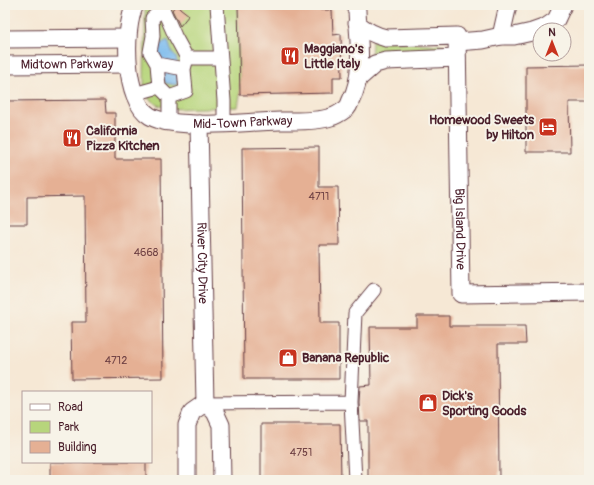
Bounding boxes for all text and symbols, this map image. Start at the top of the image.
north arrow [532,22,572,62]
text: N [548,26,556,39]
place label: Maggiano's Little Italy [304,41,364,72]
restaurant icon: Maggiano's Little Italy [279,45,301,67]
street label: Midtown Parkway [21,56,114,73]
place label: Homewood Sweets by Hilton [429,112,535,143]
street label: Mid-Town Parkway [193,113,293,132]
hotel icon: Homewood Sweets by Hilton [537,116,559,138]
place label: California Pizza Kitchen [86,123,160,154]
restaurant icon: California Pizza Kitchen [61,127,83,149]
street label: Big Island Drive [451,188,469,270]
house number: 4711 [309,190,329,203]
street label: River City Drive [193,222,211,305]
house number: 4668 [134,246,159,259]
shop icon: Banana Republic [277,347,299,369]
place label: Banana Republic [302,350,390,366]
house number: 4712 [105,354,127,367]
place label: Dick's Sporting Goods [442,388,526,419]
legend [22,391,152,463]
shop icon: Dick's Sporting Goods [417,392,439,414]
text: Road [58,400,83,415]
text: Park [58,420,79,435]
text: Building [58,440,97,455]
house number: 4751 [290,446,312,459]

